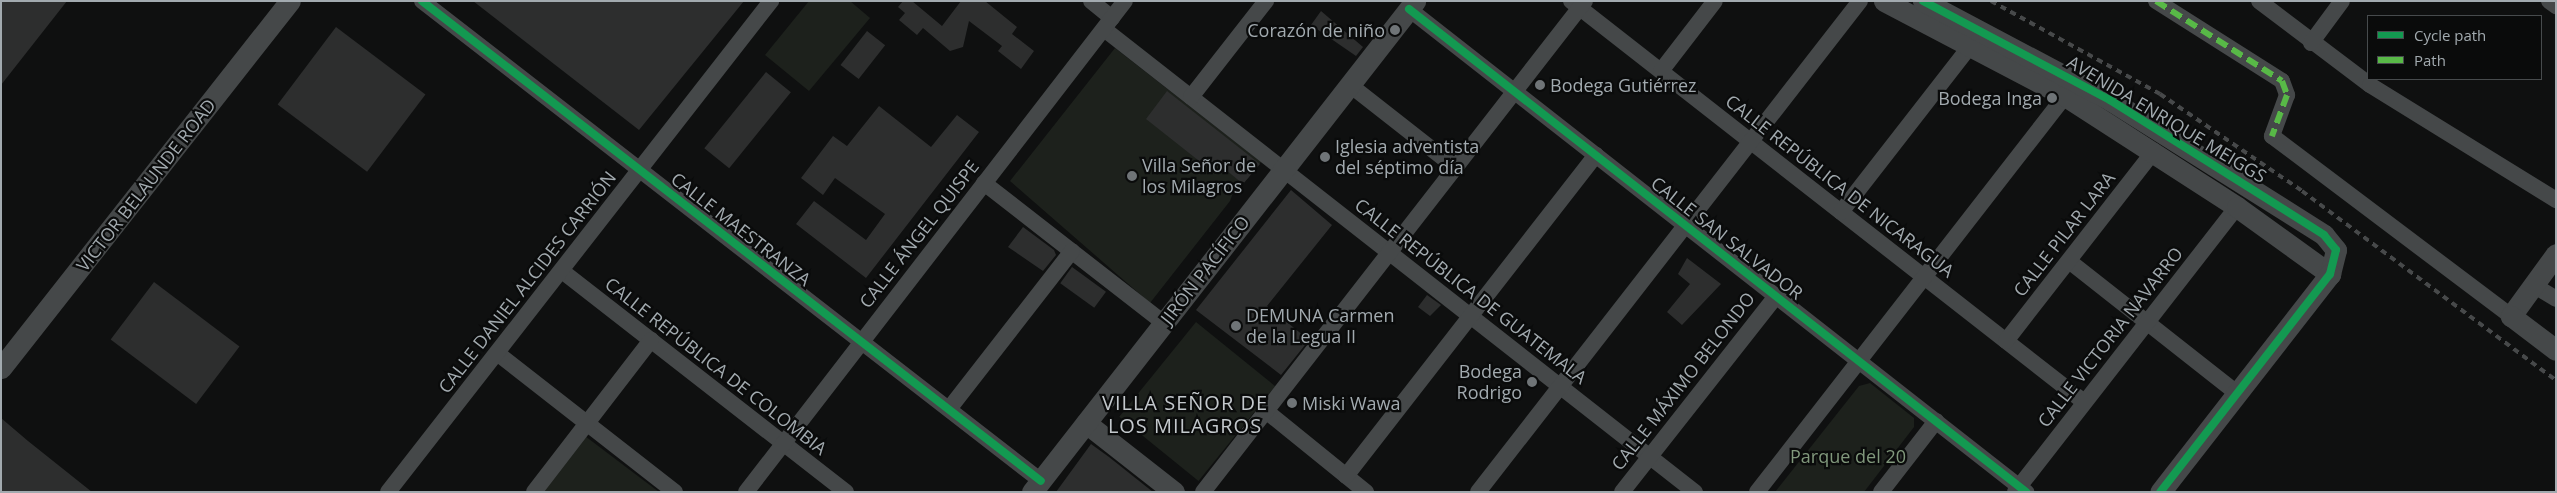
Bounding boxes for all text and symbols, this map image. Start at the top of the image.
legend [2367,15,2542,80]
place label: Corazón de niño [1247,19,1385,41]
marker: Corazón de niño [1389,24,1401,36]
text: Cycle path [2414,25,2486,45]
text: Path [2414,50,2446,70]
street label: AVENIDA ENRIQUE MEIGGS [2063,51,2271,187]
place label: Bodega Gutiérrez [1550,74,1696,96]
marker: Bodega Gutiérrez [1534,79,1546,91]
place label: Bodega Inga [1938,87,2042,109]
street label: CALLE REPÚBLICA DE NICARAGUA [1722,90,1958,282]
marker: Bodega Inga [2046,92,2058,104]
street label: VICTOR BELAUNDE ROAD [72,94,220,276]
place label: Iglesia adventista del séptimo día [1335,136,1479,178]
marker: Iglesia adventista del séptimo día [1319,151,1331,163]
place label: Villa Señor de los Milagros [1142,155,1256,198]
street label: CALLE ÁNGEL QUISPE [855,156,983,312]
street label: CALLE DANIEL ALCIDES CARRIÓN [434,167,620,397]
street label: CALLE MAESTRANZA [667,168,815,290]
street label: CALLE PILAR LARA [2009,168,2119,300]
marker: Villa Señor de los Milagros [1126,170,1138,182]
street label: CALLE SAN SALVADOR [1647,172,1807,304]
street label: CALLE REPÚBLICA DE GUATEMALA [1351,194,1591,388]
street label: JIRÓN PACÍFICO [1156,212,1254,328]
street label: CALLE VICTORIA NAVARRO [2033,243,2187,431]
street label: CALLE REPÚBLICA DE COLOMBIA [601,273,831,459]
street label: CALLE MÁXIMO BELONDO [1607,288,1759,474]
place label: DEMUNA Carmen de la Legua II [1246,305,1394,348]
marker: DEMUNA Carmen de la Legua II [1230,320,1242,332]
place label: Bodega Rodrigo [1457,361,1522,404]
marker: Bodega Rodrigo [1526,376,1538,388]
district label: VILLA SEÑOR DE LOS MILAGROS [1100,391,1270,438]
place label: Miski Wawa [1302,392,1401,414]
marker: Miski Wawa [1286,397,1298,409]
park label: Parque del 20 [1790,445,1906,467]

